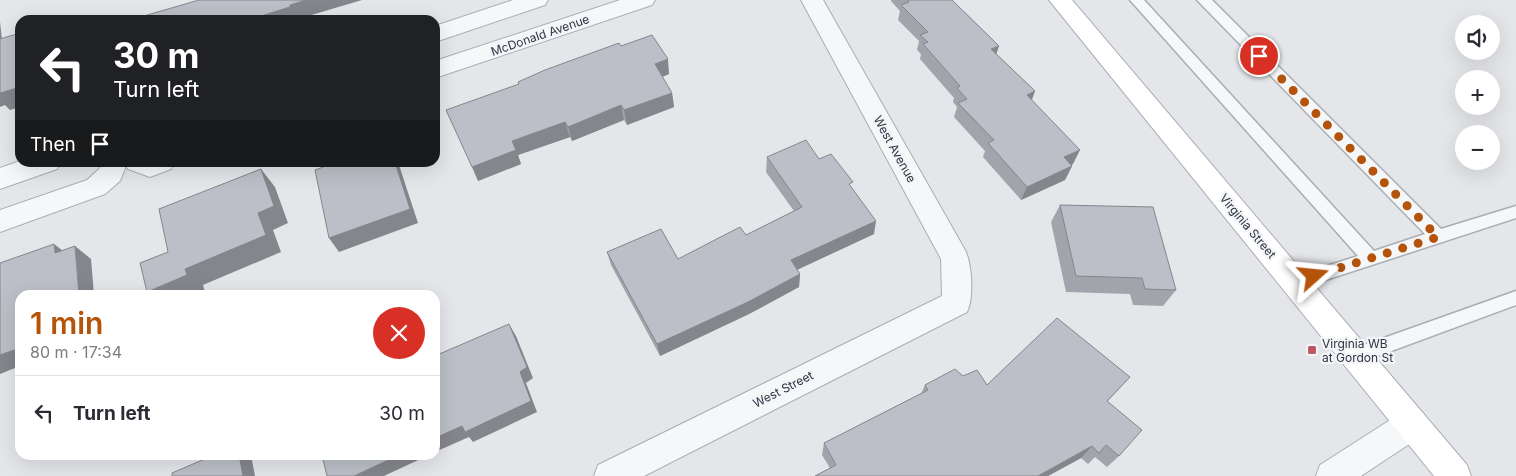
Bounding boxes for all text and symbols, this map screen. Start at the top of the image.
street label: McDonald Avenue [489,11,591,59]
map controls [1455,15,1500,170]
button: sound [1455,15,1500,60]
text: 30 m [113,34,199,76]
icon: left [30,35,95,100]
pin [1238,35,1280,77]
icon: arrive [1245,42,1273,70]
button: + [1455,70,1500,115]
text: Turn left [113,76,199,102]
street label: West Avenue [871,113,919,185]
button: − [1455,125,1500,170]
icon: arrive [86,130,114,158]
text: Then [30,133,76,156]
street label: Virginia Street [1217,191,1279,261]
position arrow [1287,249,1339,301]
text: 1 min [30,305,103,341]
button: close [373,307,425,359]
place label: Virginia WB at Gordon St [1322,336,1393,365]
text: 80 m · 17:34 [30,342,122,362]
marker: Virginia WB at Gordon St [1306,344,1318,356]
street label: West Street [750,367,816,411]
icon: left [30,399,58,427]
text: Turn left [73,402,151,425]
text: 30 m [379,402,425,425]

